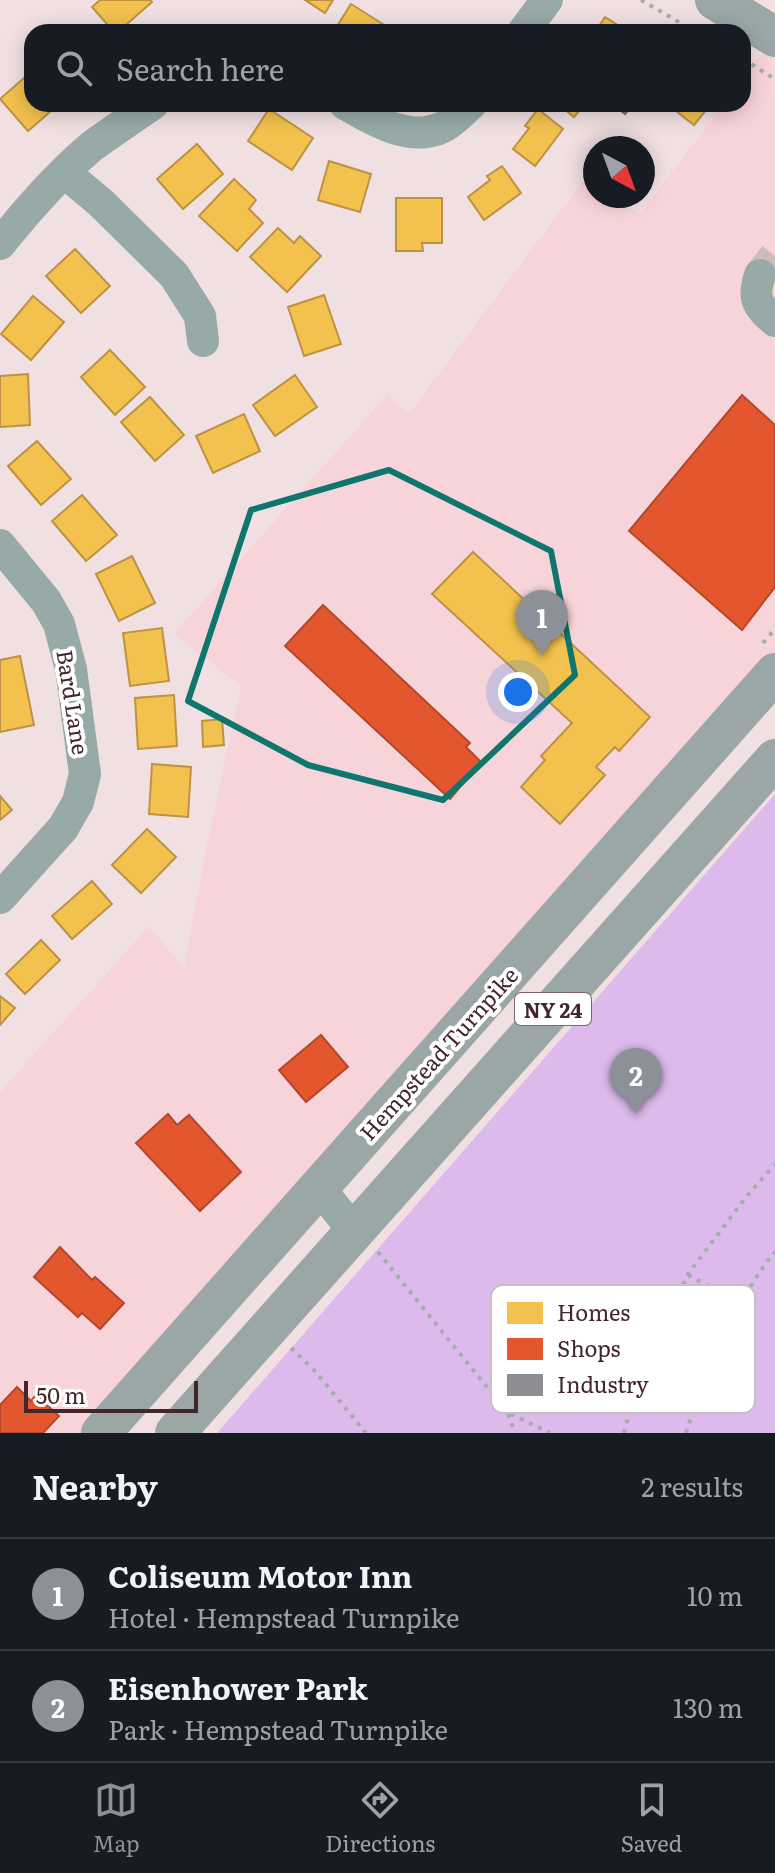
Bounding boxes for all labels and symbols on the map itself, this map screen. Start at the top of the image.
north arrow [583,136,655,208]
pin: 1 [516,590,568,656]
street label: Bard Lane [49,647,99,757]
your location [498,672,538,712]
street label: Hempstead Turnpike [351,959,525,1147]
road number: NY 24 [515,993,591,1025]
pin: 2 [610,1048,662,1114]
legend [491,1285,755,1413]
text: Homes [557,1295,630,1328]
text: Shops [557,1331,621,1364]
text: Industry [557,1367,649,1400]
scale bar [24,1377,198,1413]

